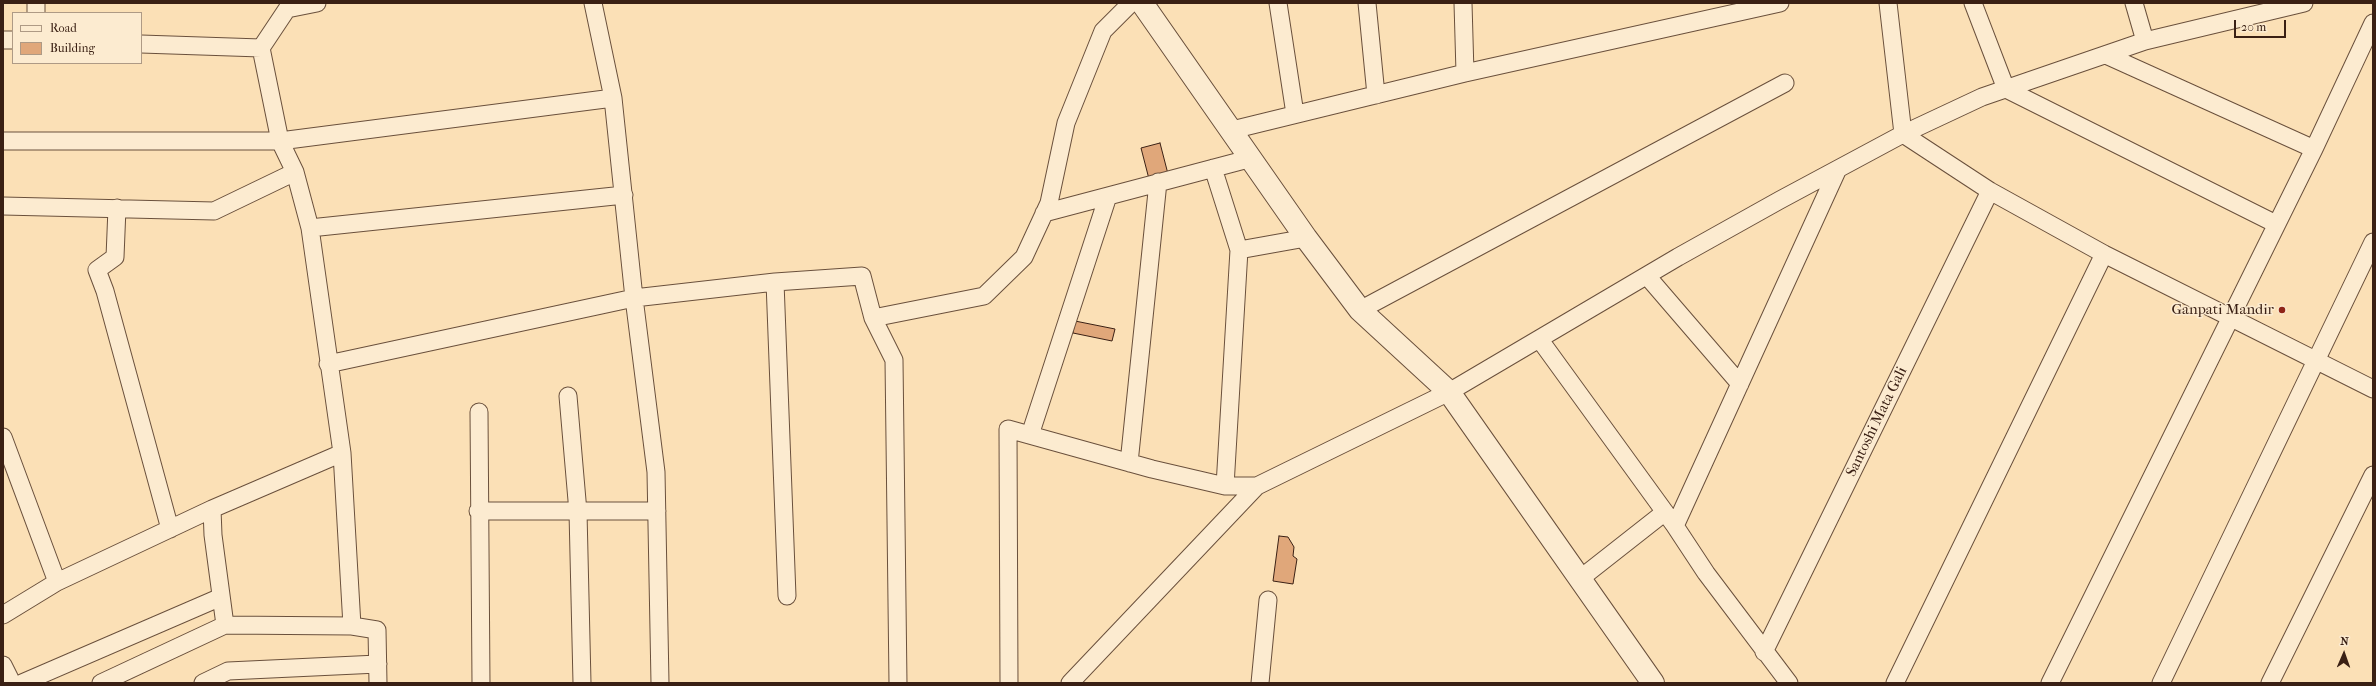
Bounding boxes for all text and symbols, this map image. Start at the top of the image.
legend [12,12,142,64]
scale bar [2236,12,2288,38]
text: 20 m [2241,20,2266,34]
text: Road [50,21,77,35]
text: Building [50,41,95,55]
place label: Ganpati Mandir [2171,301,2274,319]
marker: Ganpati Mandir [2277,305,2287,315]
street label: Santoshi Mata Gali [1843,364,1911,480]
north arrow [2324,634,2364,674]
text: N [2340,635,2349,648]

